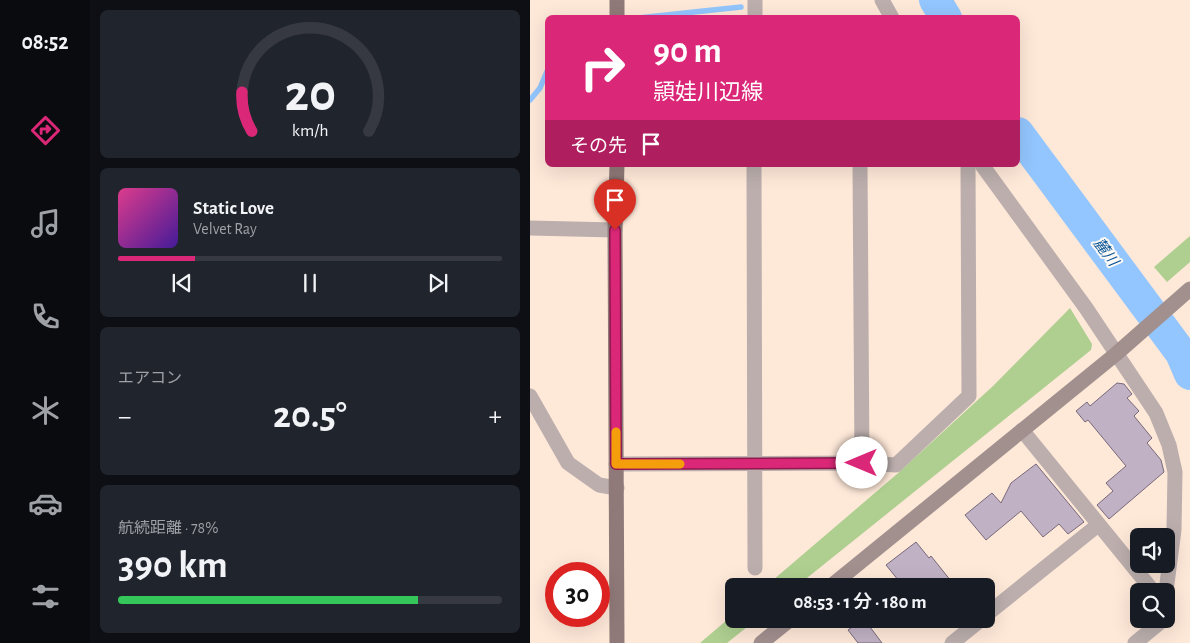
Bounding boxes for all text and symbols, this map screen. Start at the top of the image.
text: 08:52 [21,31,69,53]
text: 90 m [653,34,722,69]
icon: right [570,35,635,100]
text: 20 [284,68,336,120]
text: 頴娃川辺線 [653,81,763,103]
icon: directions [28,113,63,148]
text: km/h [292,122,328,140]
icon: arrive [637,130,665,158]
text: その先 [570,137,627,156]
pin [594,179,636,230]
icon: arrive [601,186,629,214]
text: Static Love [193,199,274,218]
icon: music [28,206,63,241]
text: Velvet Ray [193,221,257,237]
water label: 麓川 [1091,235,1123,270]
icon: previous [168,269,196,297]
icon: pause [296,269,324,297]
icon: next [424,269,452,297]
icon: phone [28,299,63,334]
text: エアコン [118,370,182,386]
icon: climate [28,393,63,428]
text: 20.5° [273,397,347,435]
text: − [118,403,131,431]
text: + [489,403,502,431]
position arrow [835,436,887,488]
icon: car [28,486,63,521]
text: 航続距離 · 78% [118,520,218,536]
map controls [1130,528,1175,628]
button: sound [1130,528,1175,573]
text: 390 km [118,547,228,585]
speed limit sign: 30 [545,562,610,627]
icon: filters [28,579,63,614]
button: search [1130,583,1175,628]
text: 08:53 · 1 分 · 180 m [793,593,927,612]

